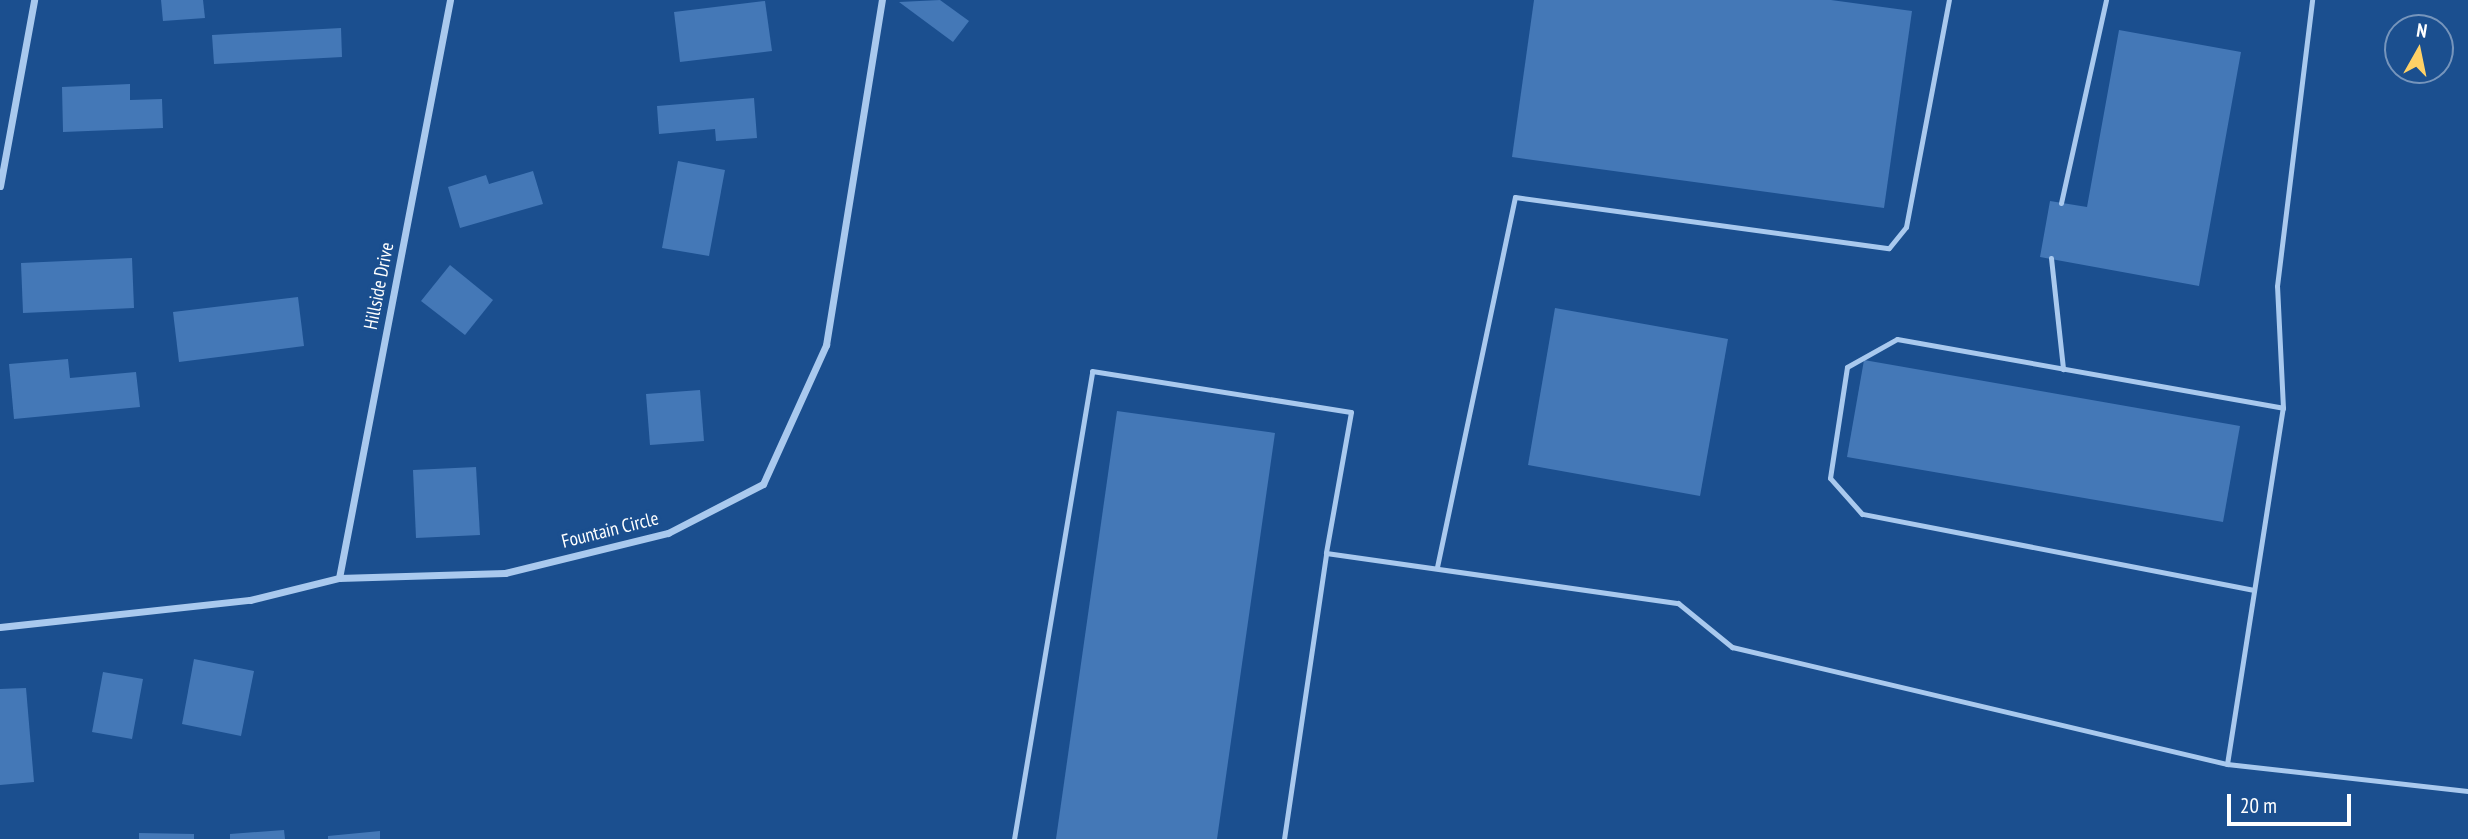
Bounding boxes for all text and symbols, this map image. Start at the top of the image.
north arrow [2384,14,2454,84]
text: N [2415,18,2429,43]
street label: Hillside Drive [359,240,399,332]
street label: Fountain Circle [559,507,661,553]
scale bar [2230,780,2354,824]
text: 20 m [2240,792,2277,819]

